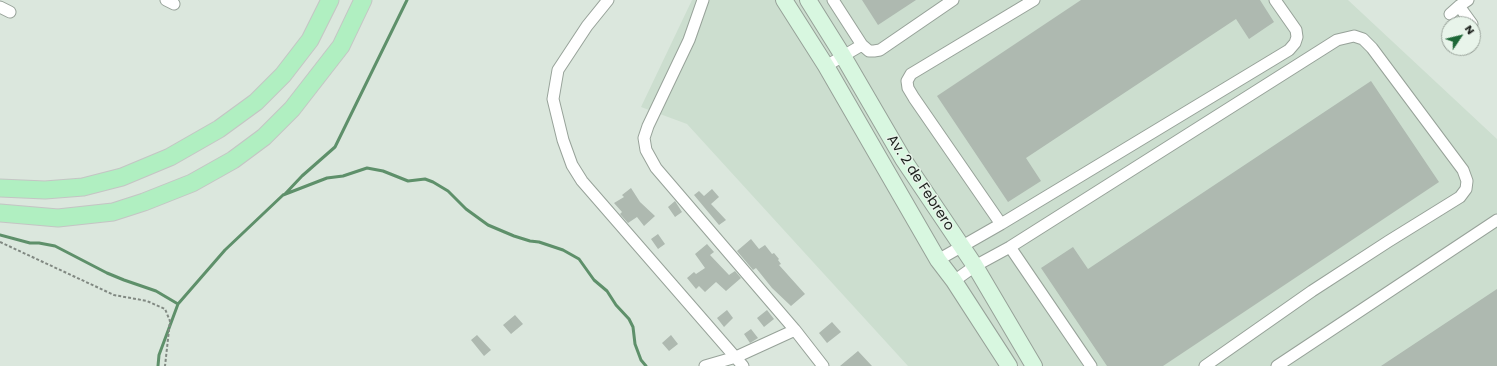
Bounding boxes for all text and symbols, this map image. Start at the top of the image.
north arrow [1441,16,1481,56]
text: N [1461,22,1479,38]
street label: Av. 2 de Febrero [883,132,957,234]

